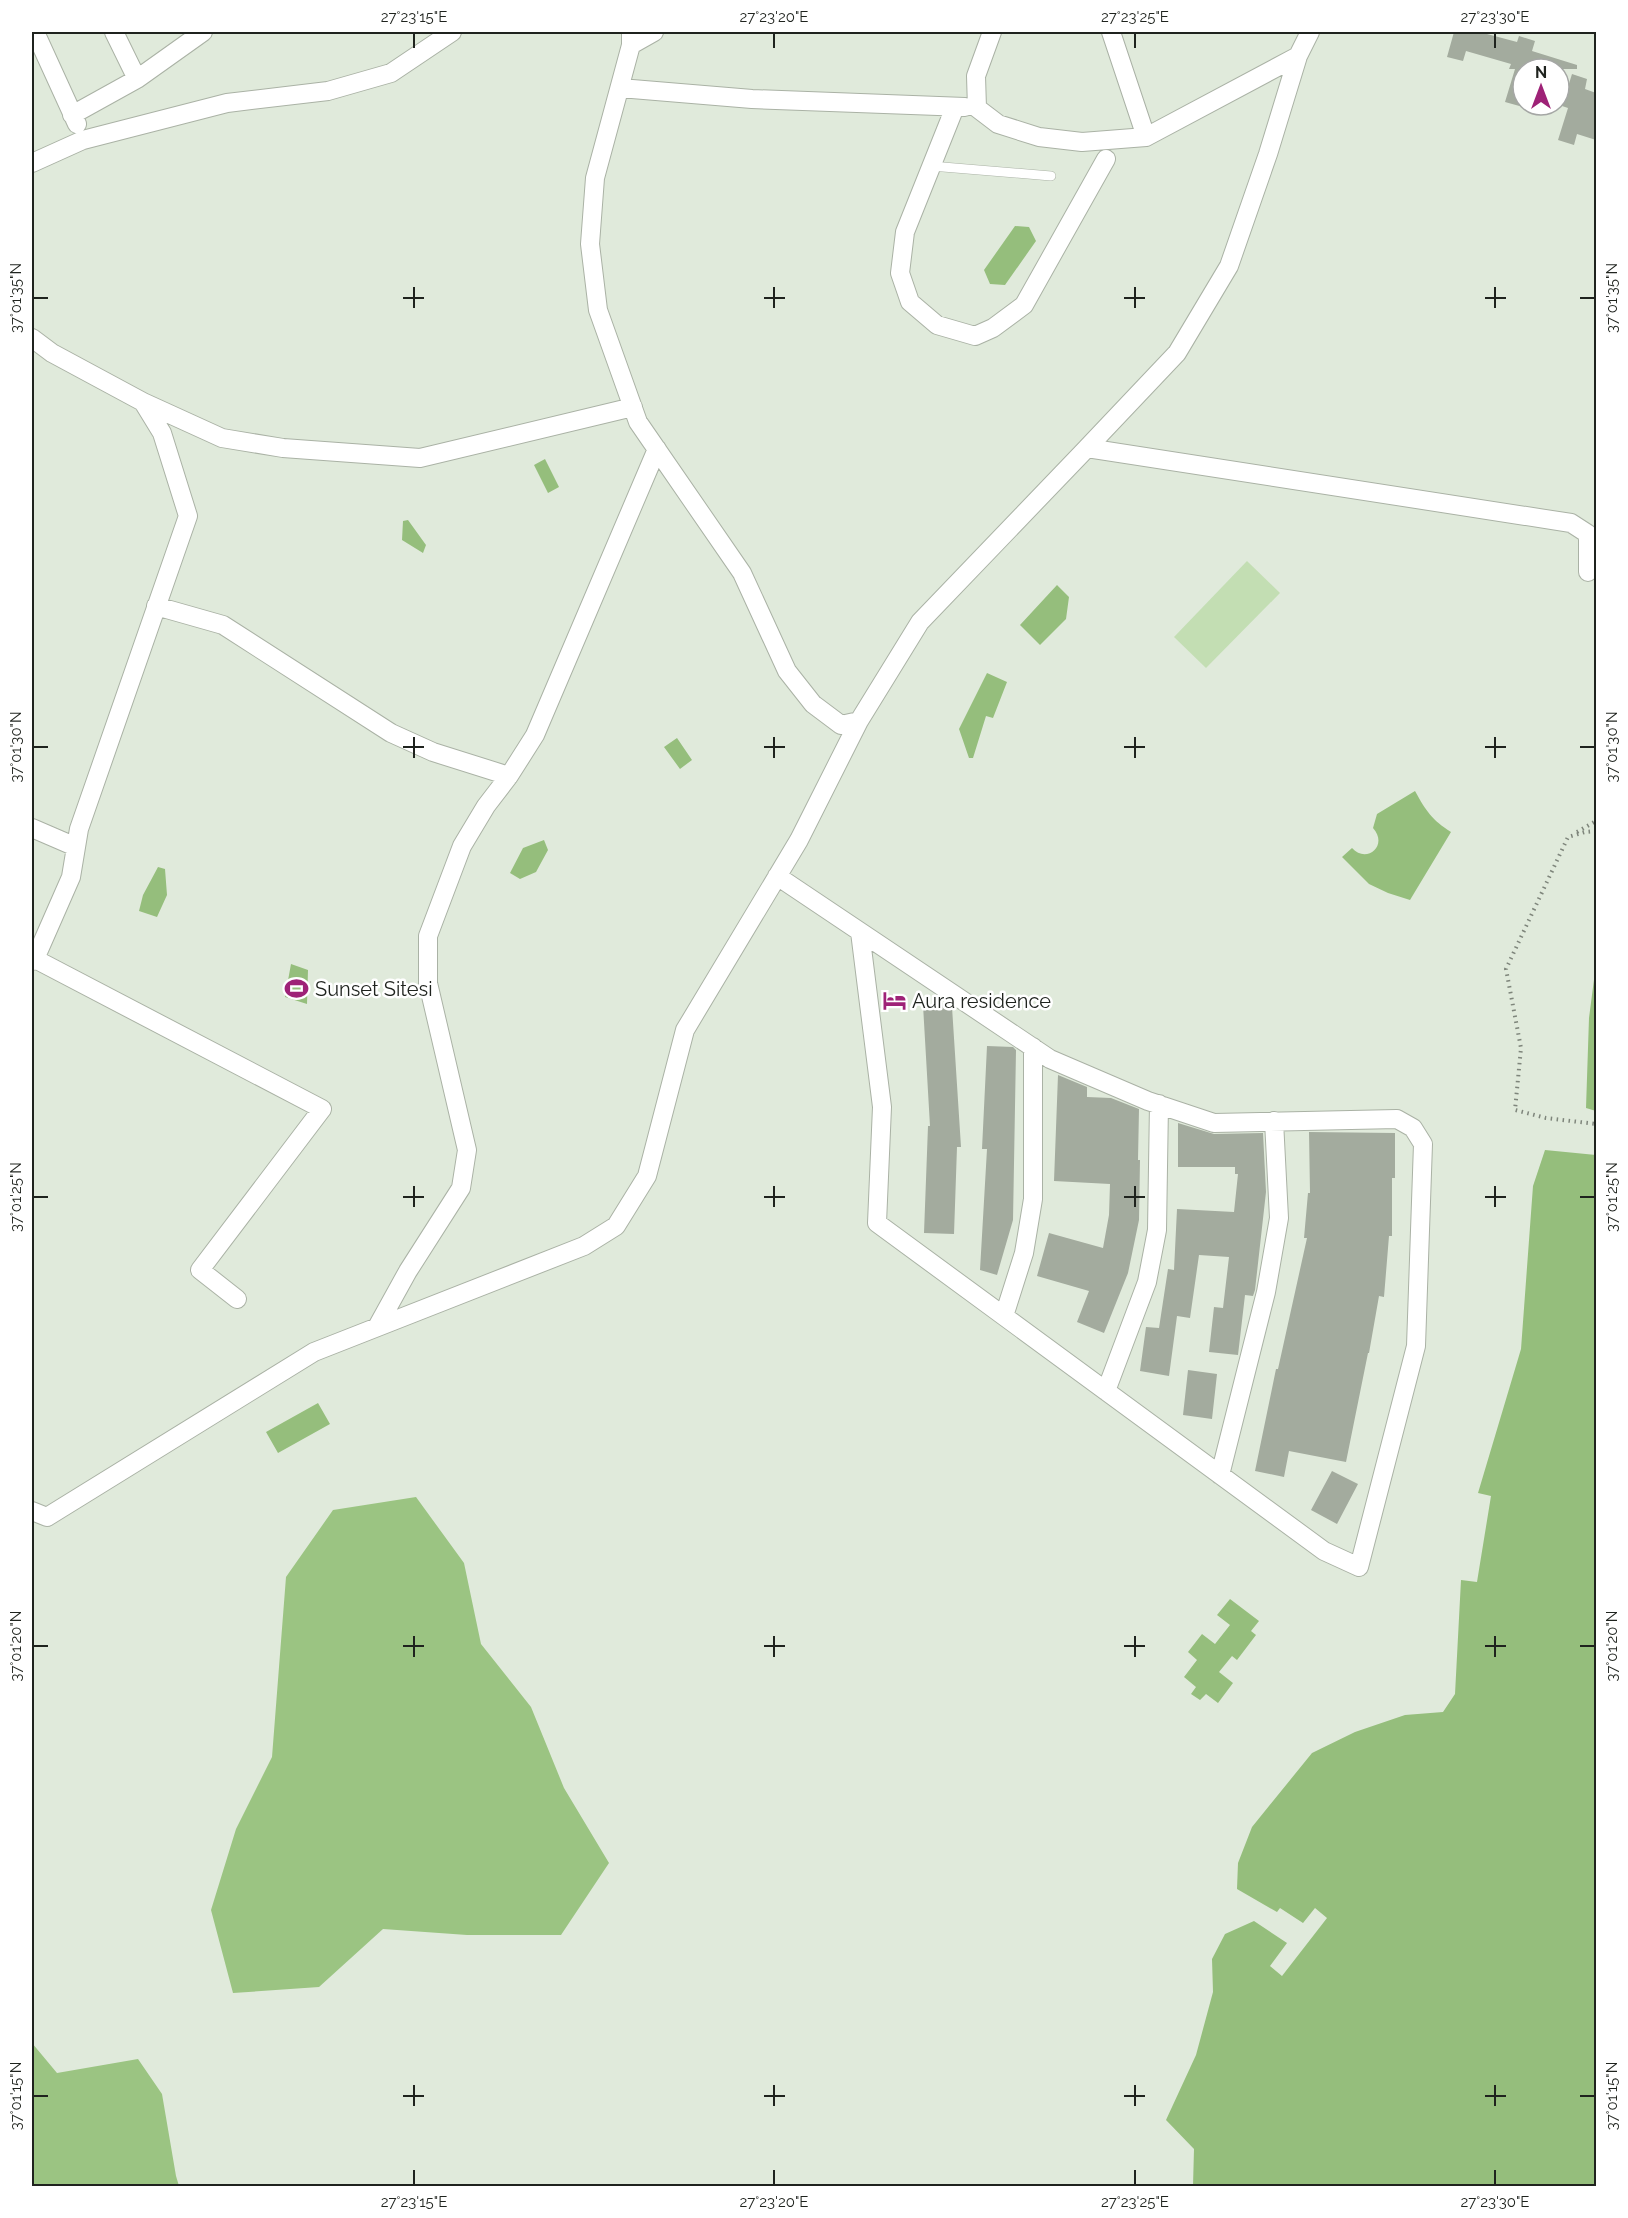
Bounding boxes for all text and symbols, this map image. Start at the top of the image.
text: 27°23'15"E [381,8,447,26]
text: 27°23'20"E [740,8,808,26]
text: 27°23'25"E [1101,8,1169,26]
text: 27°23'30"E [1460,8,1530,26]
north arrow [1511,57,1571,117]
text: N [1535,63,1547,82]
text: 37°01'35"N [7,263,25,333]
text: 37°01'35"N [1603,263,1621,333]
text: 37°01'30"N [7,712,25,782]
text: 37°01'30"N [1603,712,1621,782]
sports icon: Sunset Sitesi [284,976,310,1002]
place label: Sunset Sitesi [315,977,433,1001]
hotel icon: Aura residence [881,988,907,1014]
place label: Aura residence [912,989,1051,1013]
text: 37°01'25"N [7,1162,25,1232]
text: 37°01'25"N [1603,1162,1621,1232]
text: 37°01'20"N [7,1611,25,1681]
text: 37°01'20"N [1603,1611,1621,1681]
text: 37°01'15"N [7,2062,25,2130]
text: 37°01'15"N [1603,2062,1621,2130]
text: 27°23'15"E [381,2193,447,2211]
text: 27°23'20"E [740,2193,808,2211]
text: 27°23'25"E [1101,2193,1169,2211]
text: 27°23'30"E [1460,2193,1530,2211]

